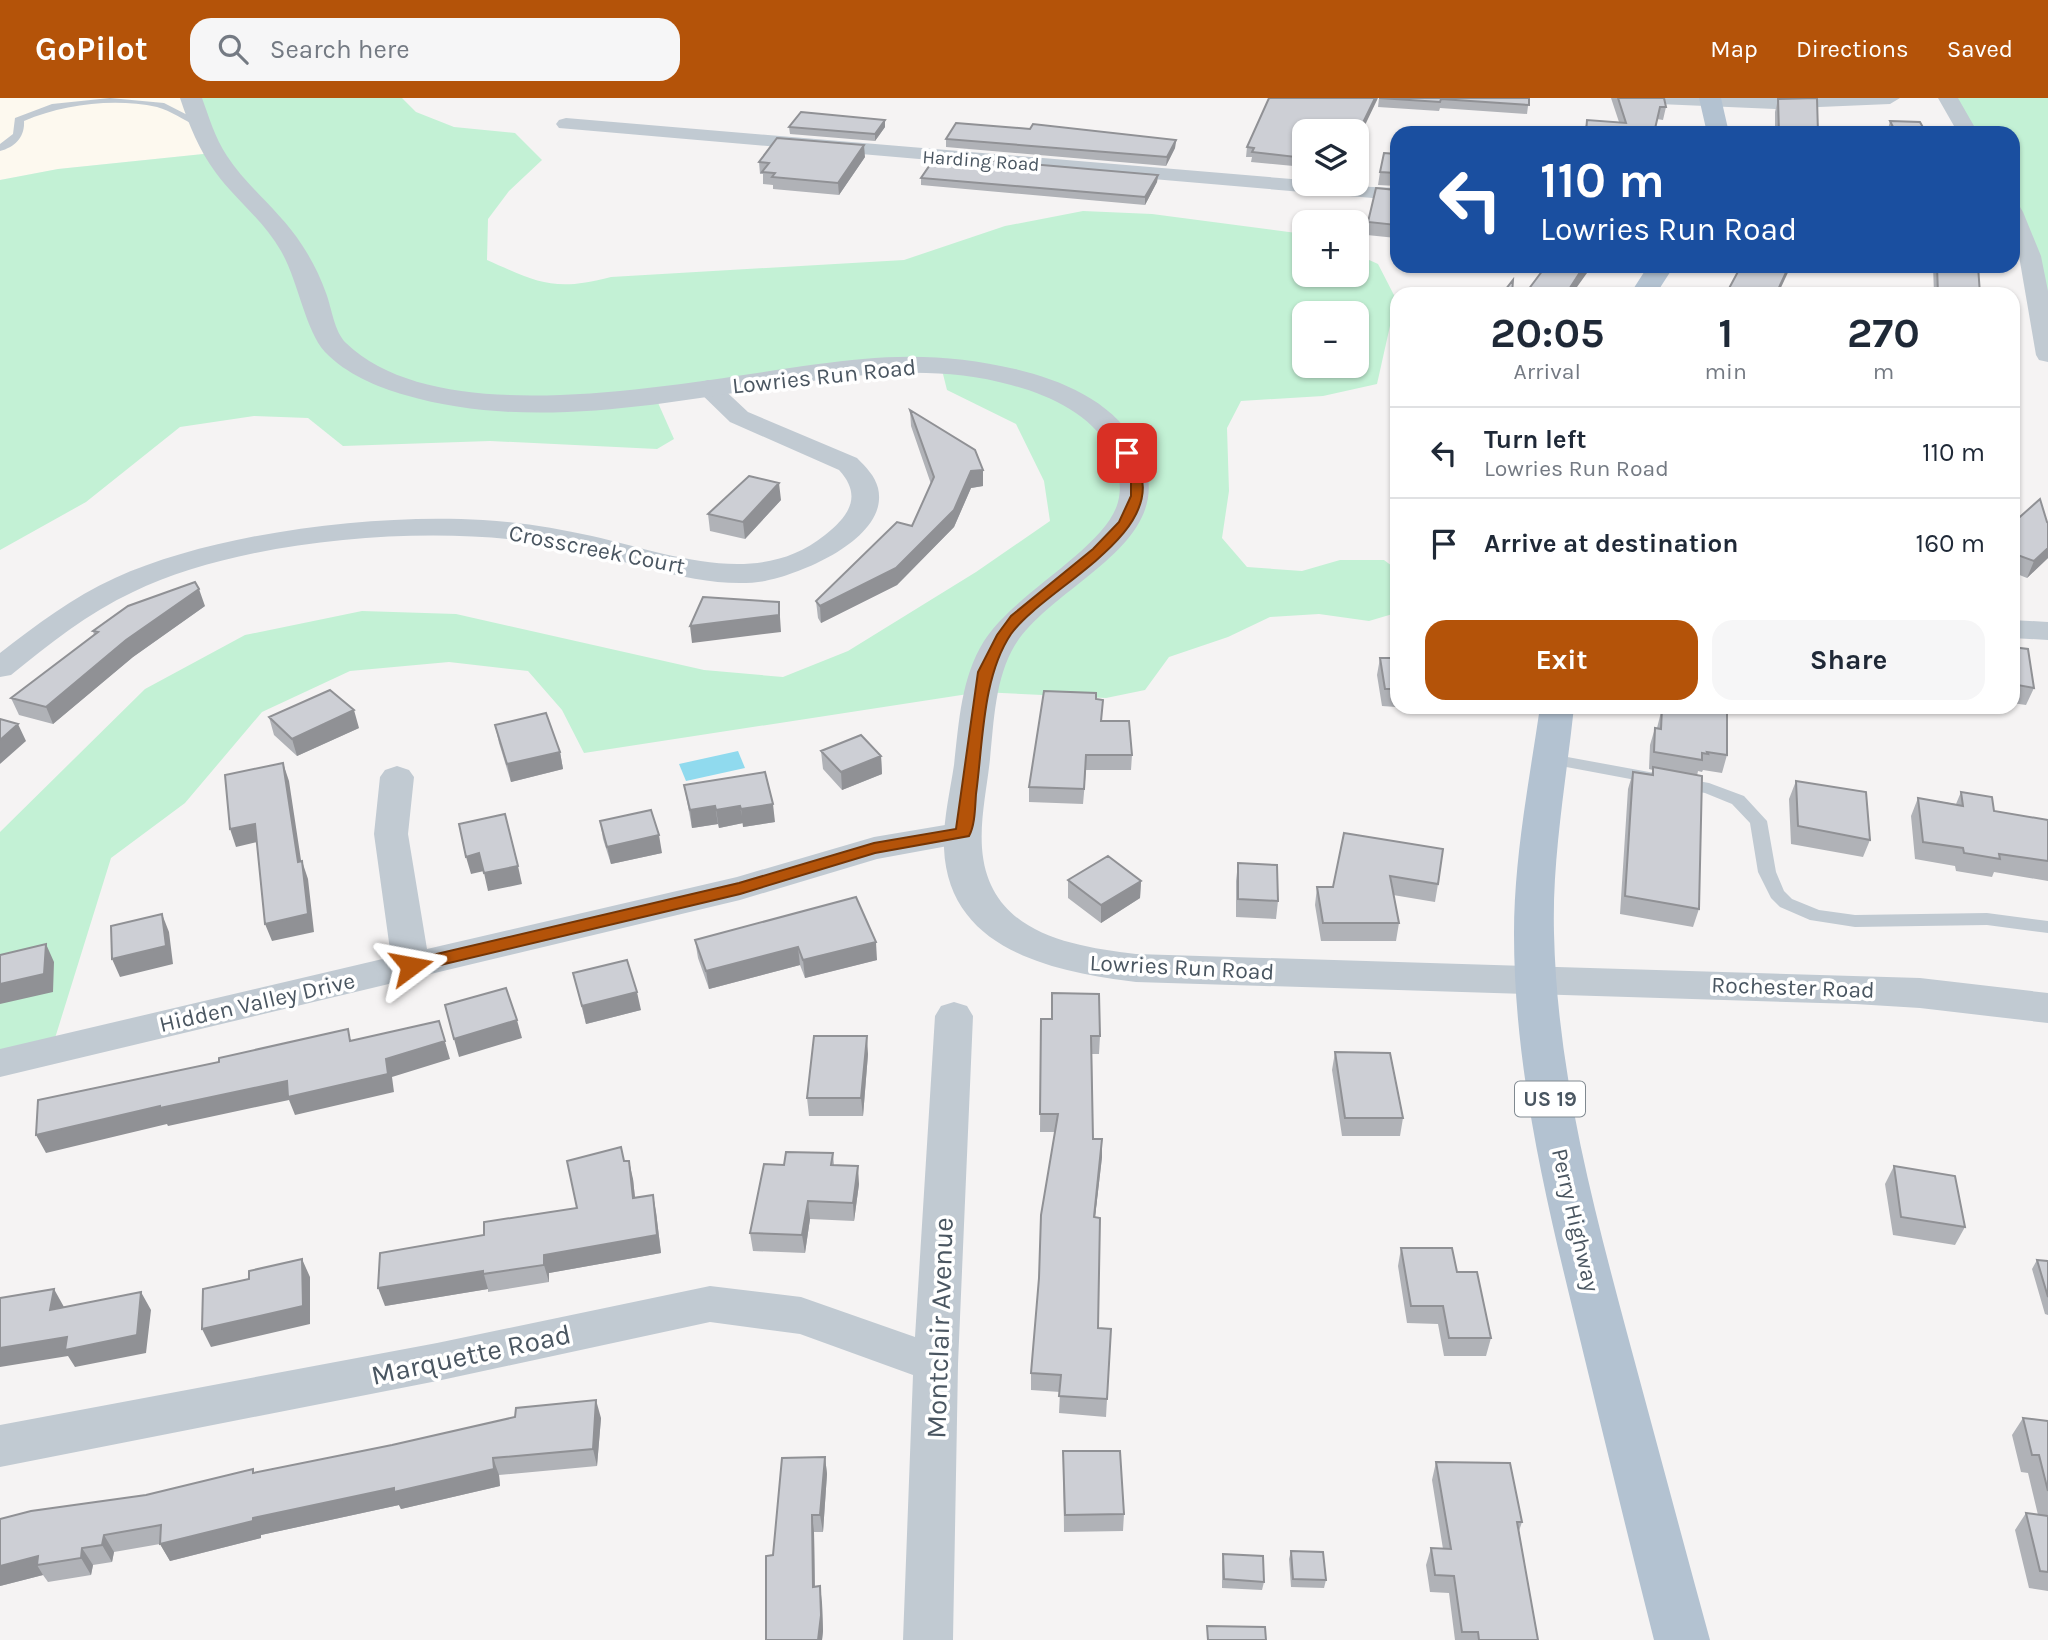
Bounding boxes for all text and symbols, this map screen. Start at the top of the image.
search box [190,18,680,81]
text: GoPilot [35,30,148,68]
icon: search [214,30,252,68]
text: Search here [270,34,410,65]
text: Map [1710,35,1758,63]
text: Directions [1796,35,1909,63]
text: Saved [1947,35,2013,63]
map controls [1292,119,1369,378]
button: layers [1292,119,1369,196]
street label: Harding Road [922,146,1040,176]
text: 110 m [1540,152,1665,209]
icon: left [1425,154,1516,245]
button: + [1292,210,1369,287]
text: Lowries Run Road [1540,211,1797,248]
button: − [1292,301,1369,378]
text: 20:05 [1490,308,1604,358]
text: 1 [1718,308,1733,358]
text: 270 [1847,308,1920,358]
street label: Lowries Run Road [731,353,917,400]
text: Arrival [1514,358,1581,385]
text: min [1705,358,1747,385]
text: m [1873,358,1894,385]
pin [1097,423,1157,483]
text: Turn left [1484,424,1586,455]
icon: arrive [1108,434,1146,472]
icon: left [1425,434,1463,472]
text: 110 m [1922,437,1985,468]
text: Lowries Run Road [1484,455,1669,482]
street label: Crosscreek Court [506,519,688,580]
icon: arrive [1425,525,1463,563]
text: Arrive at destination [1484,528,1738,559]
text: 160 m [1916,528,1985,559]
button: Exit [1425,620,1698,700]
button: Share [1712,620,1985,700]
position arrow [374,929,448,1003]
street label: Lowries Run Road [1089,949,1275,986]
street label: Hidden Valley Drive [157,967,358,1038]
street label: Rochester Road [1711,971,1875,1004]
road number: US 19 [1515,1082,1585,1116]
street label: Perry Highway [1546,1146,1605,1295]
street label: Montclair Avenue [919,1217,960,1439]
street label: Marquette Road [368,1317,574,1392]

